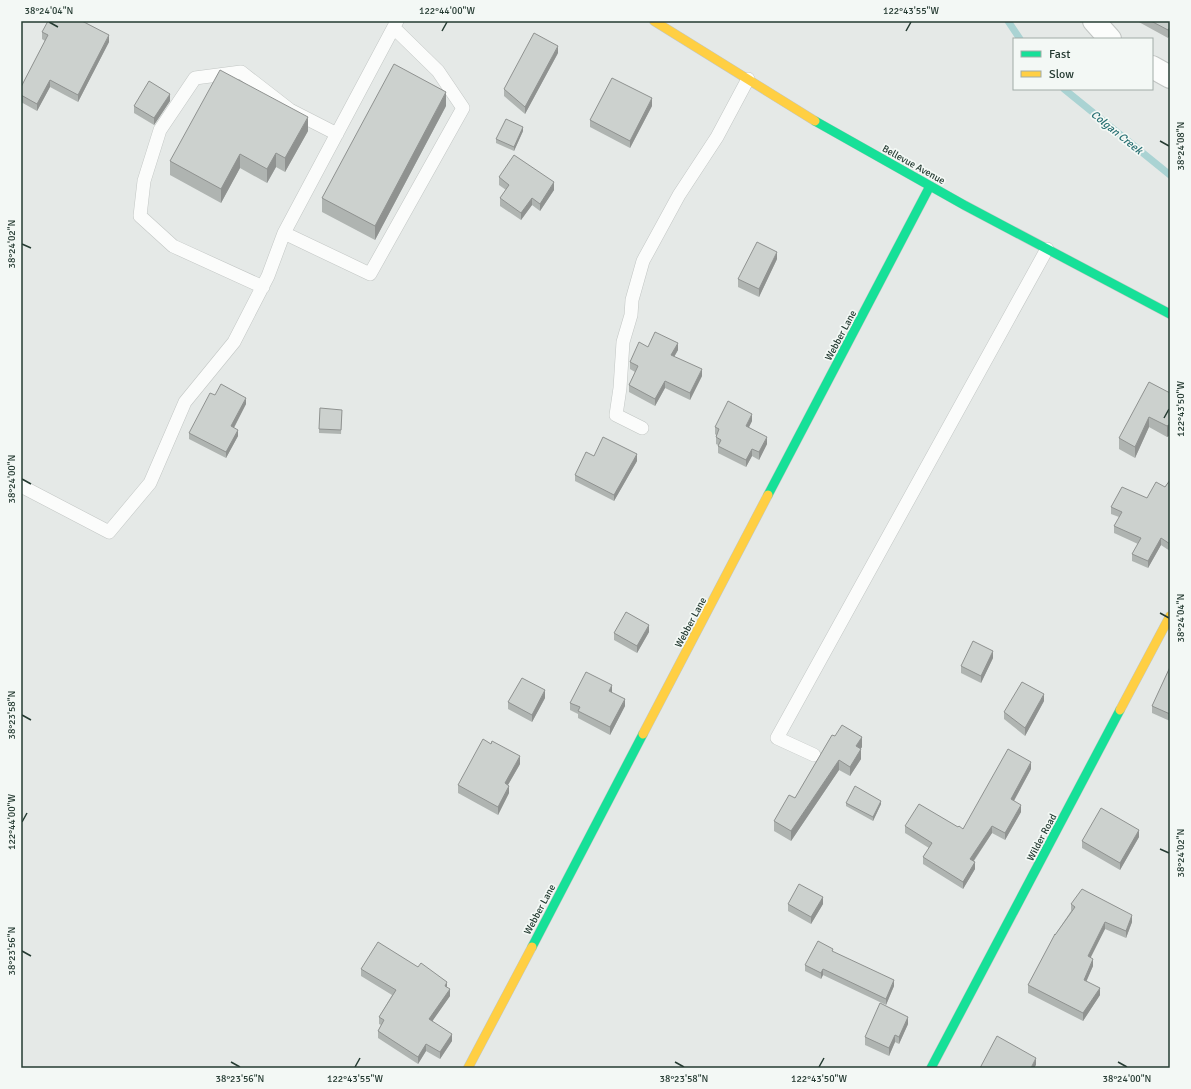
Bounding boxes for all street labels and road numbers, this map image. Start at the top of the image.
street label: Bellevue Avenue [880,143,947,187]
street label: Webber Lane [823,308,859,363]
street label: Webber Lane [673,595,709,650]
street label: Wilder Road [1024,812,1059,863]
street label: Webber Lane [522,882,558,937]

